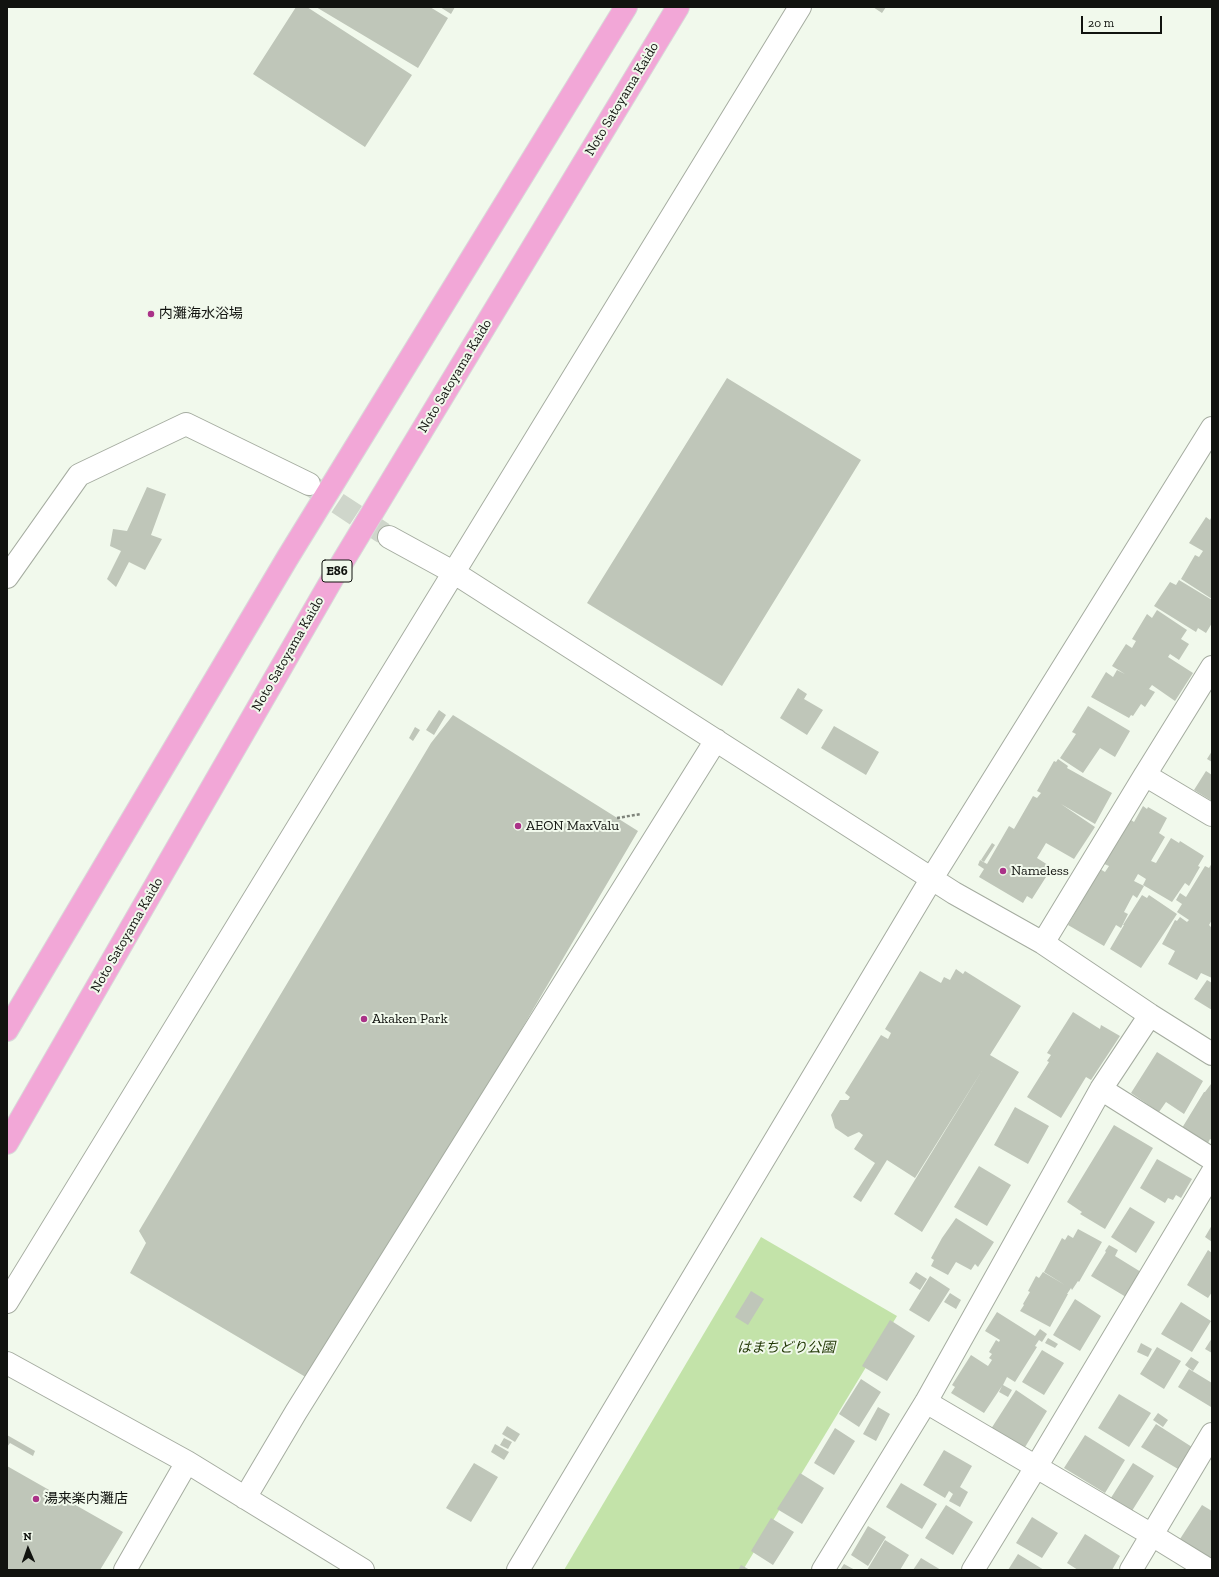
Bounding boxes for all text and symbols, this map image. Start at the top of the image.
scale bar [1083,8,1164,34]
text: 20 m [1088,16,1114,30]
street label: Noto Satoyama Kaido [581,39,663,159]
place label: 内灘海水浴場 [159,306,243,322]
marker: 内灘海水浴場 [146,309,156,319]
street label: Noto Satoyama Kaido [414,316,496,436]
road number: E86 [322,560,352,582]
street label: Noto Satoyama Kaido [248,594,328,714]
place label: AEON MaxValu [526,818,619,834]
marker: AEON MaxValu [513,821,523,831]
place label: Nameless [1011,863,1069,879]
marker: Nameless [998,866,1008,876]
street label: Noto Satoyama Kaido [87,875,167,995]
place label: Akaken Park [372,1011,448,1027]
marker: Akaken Park [359,1014,369,1024]
park label: はまちどり公園 [737,1340,835,1356]
place label: 湯来楽内灘店 [44,1491,128,1507]
marker: 湯来楽内灘店 [31,1494,41,1504]
north arrow [8,1529,48,1569]
text: N [23,1530,32,1543]

